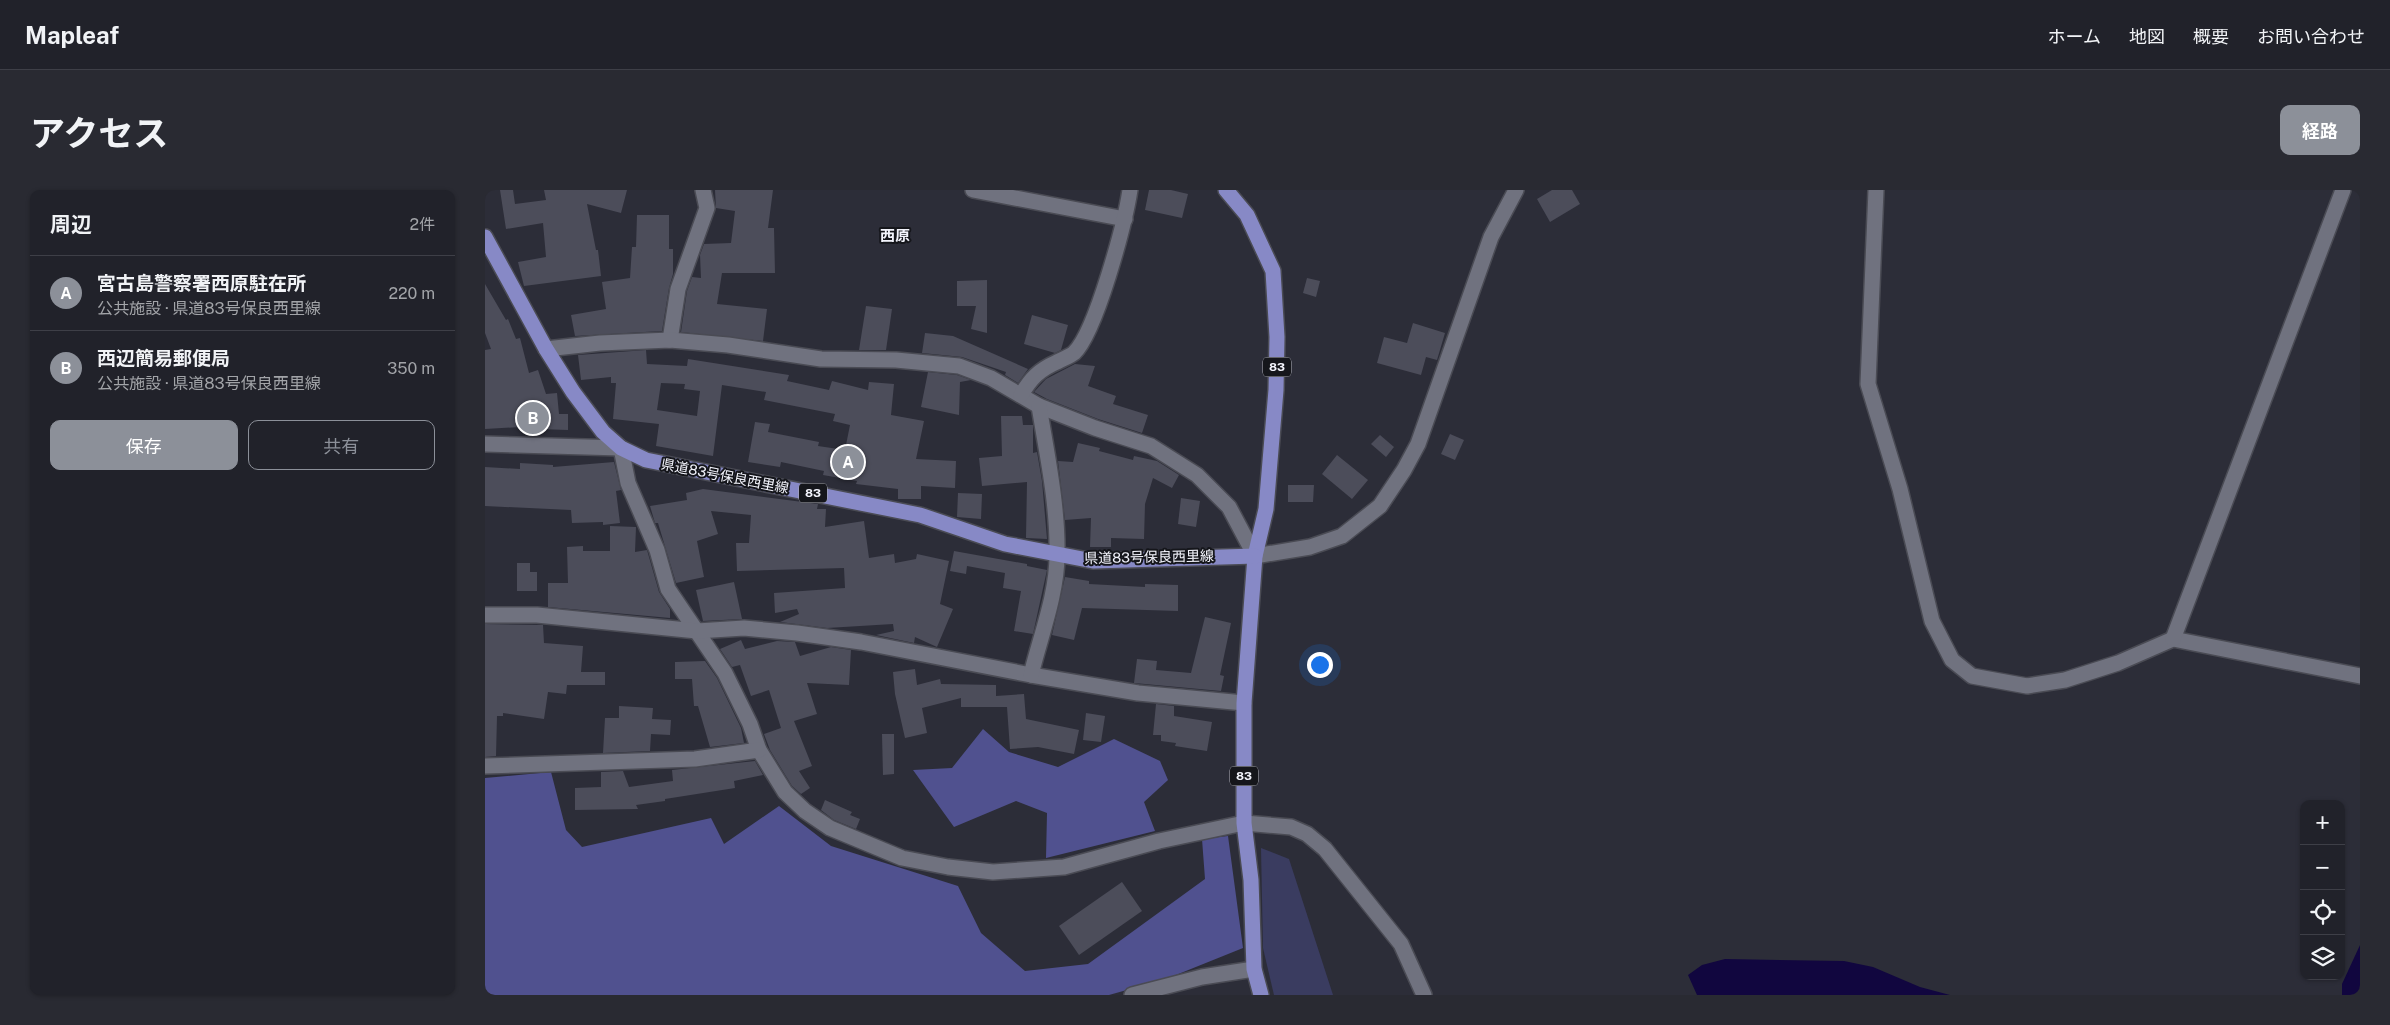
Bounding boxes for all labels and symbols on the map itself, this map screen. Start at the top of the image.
district label: 西原 [880,227,910,244]
road number: 83 [1263,358,1291,376]
pin: B [517,399,549,437]
pin: A [832,443,864,481]
street label: 県道83号保良西里線 [660,456,790,496]
road number: 83 [799,484,827,502]
street label: 県道83号保良西里線 [1084,548,1214,566]
your location [1307,652,1333,678]
road number: 83 [1230,766,1258,786]

